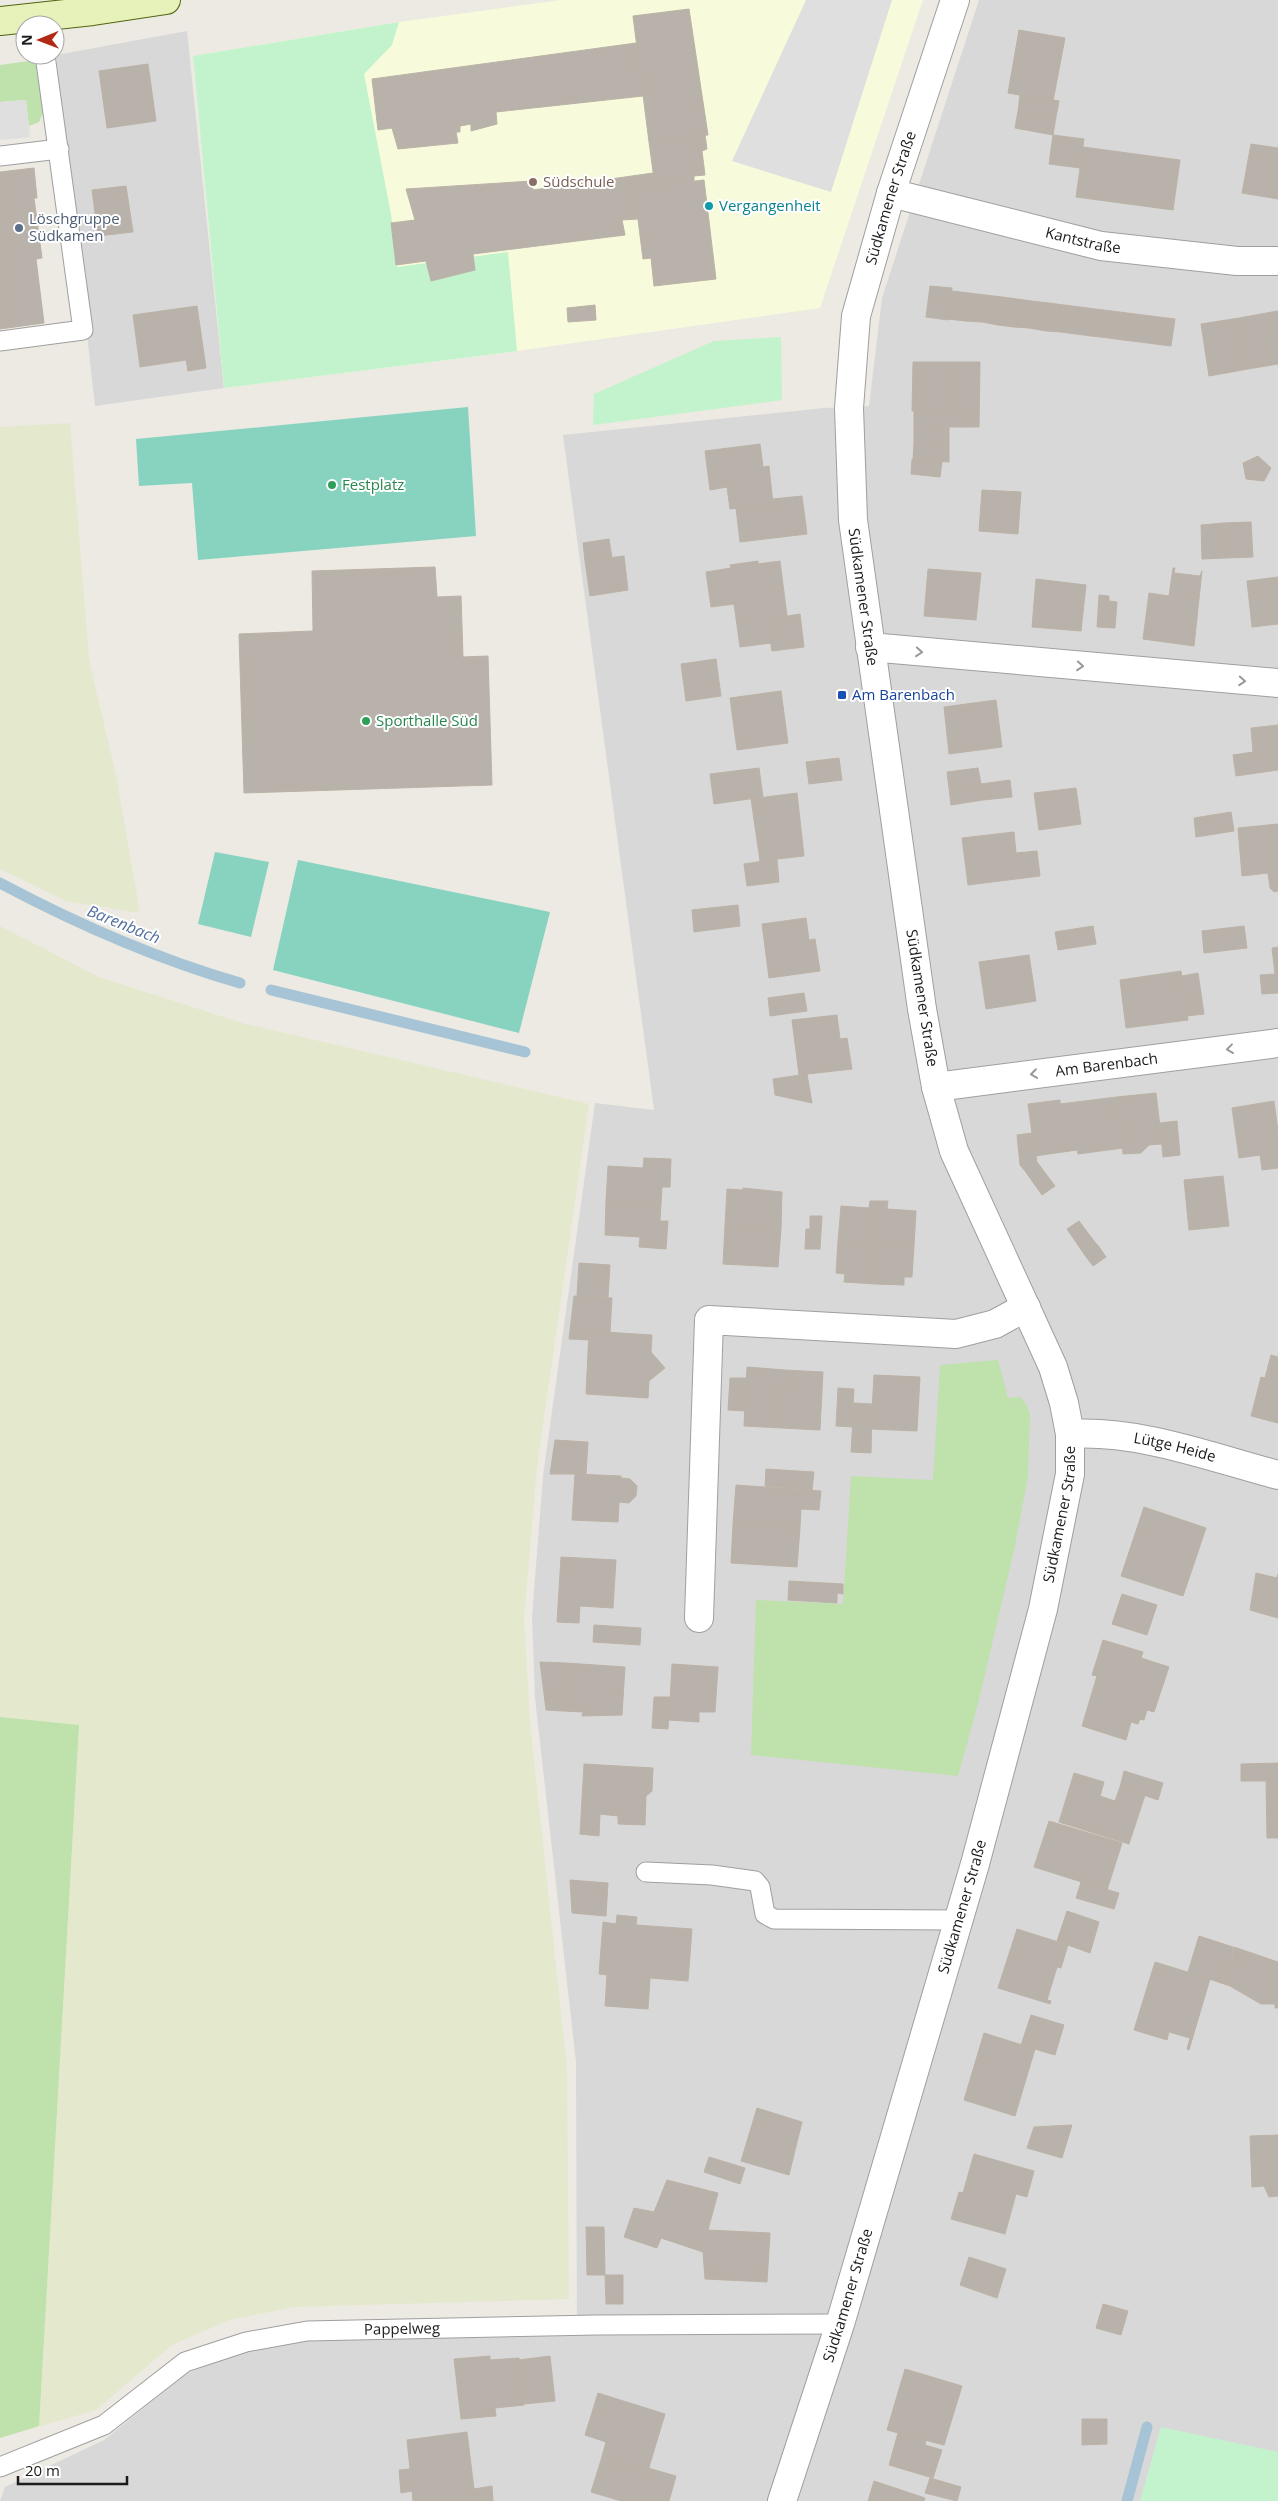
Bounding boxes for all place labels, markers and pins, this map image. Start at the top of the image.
place label: Südschule [543,171,615,191]
marker: Südschule [527,176,539,188]
place label: Vergangenheit [719,195,821,215]
marker: Vergangenheit [703,200,715,212]
place label: Löschgruppe Südkamen [29,208,120,245]
marker: Löschgruppe Südkamen [13,222,25,234]
place label: Festplatz [342,474,404,494]
marker: Festplatz [326,479,338,491]
place label: Am Barenbach [852,684,955,704]
marker: Am Barenbach [836,689,848,701]
place label: Sporthalle Süd [376,710,478,730]
marker: Sporthalle Süd [360,715,372,727]

